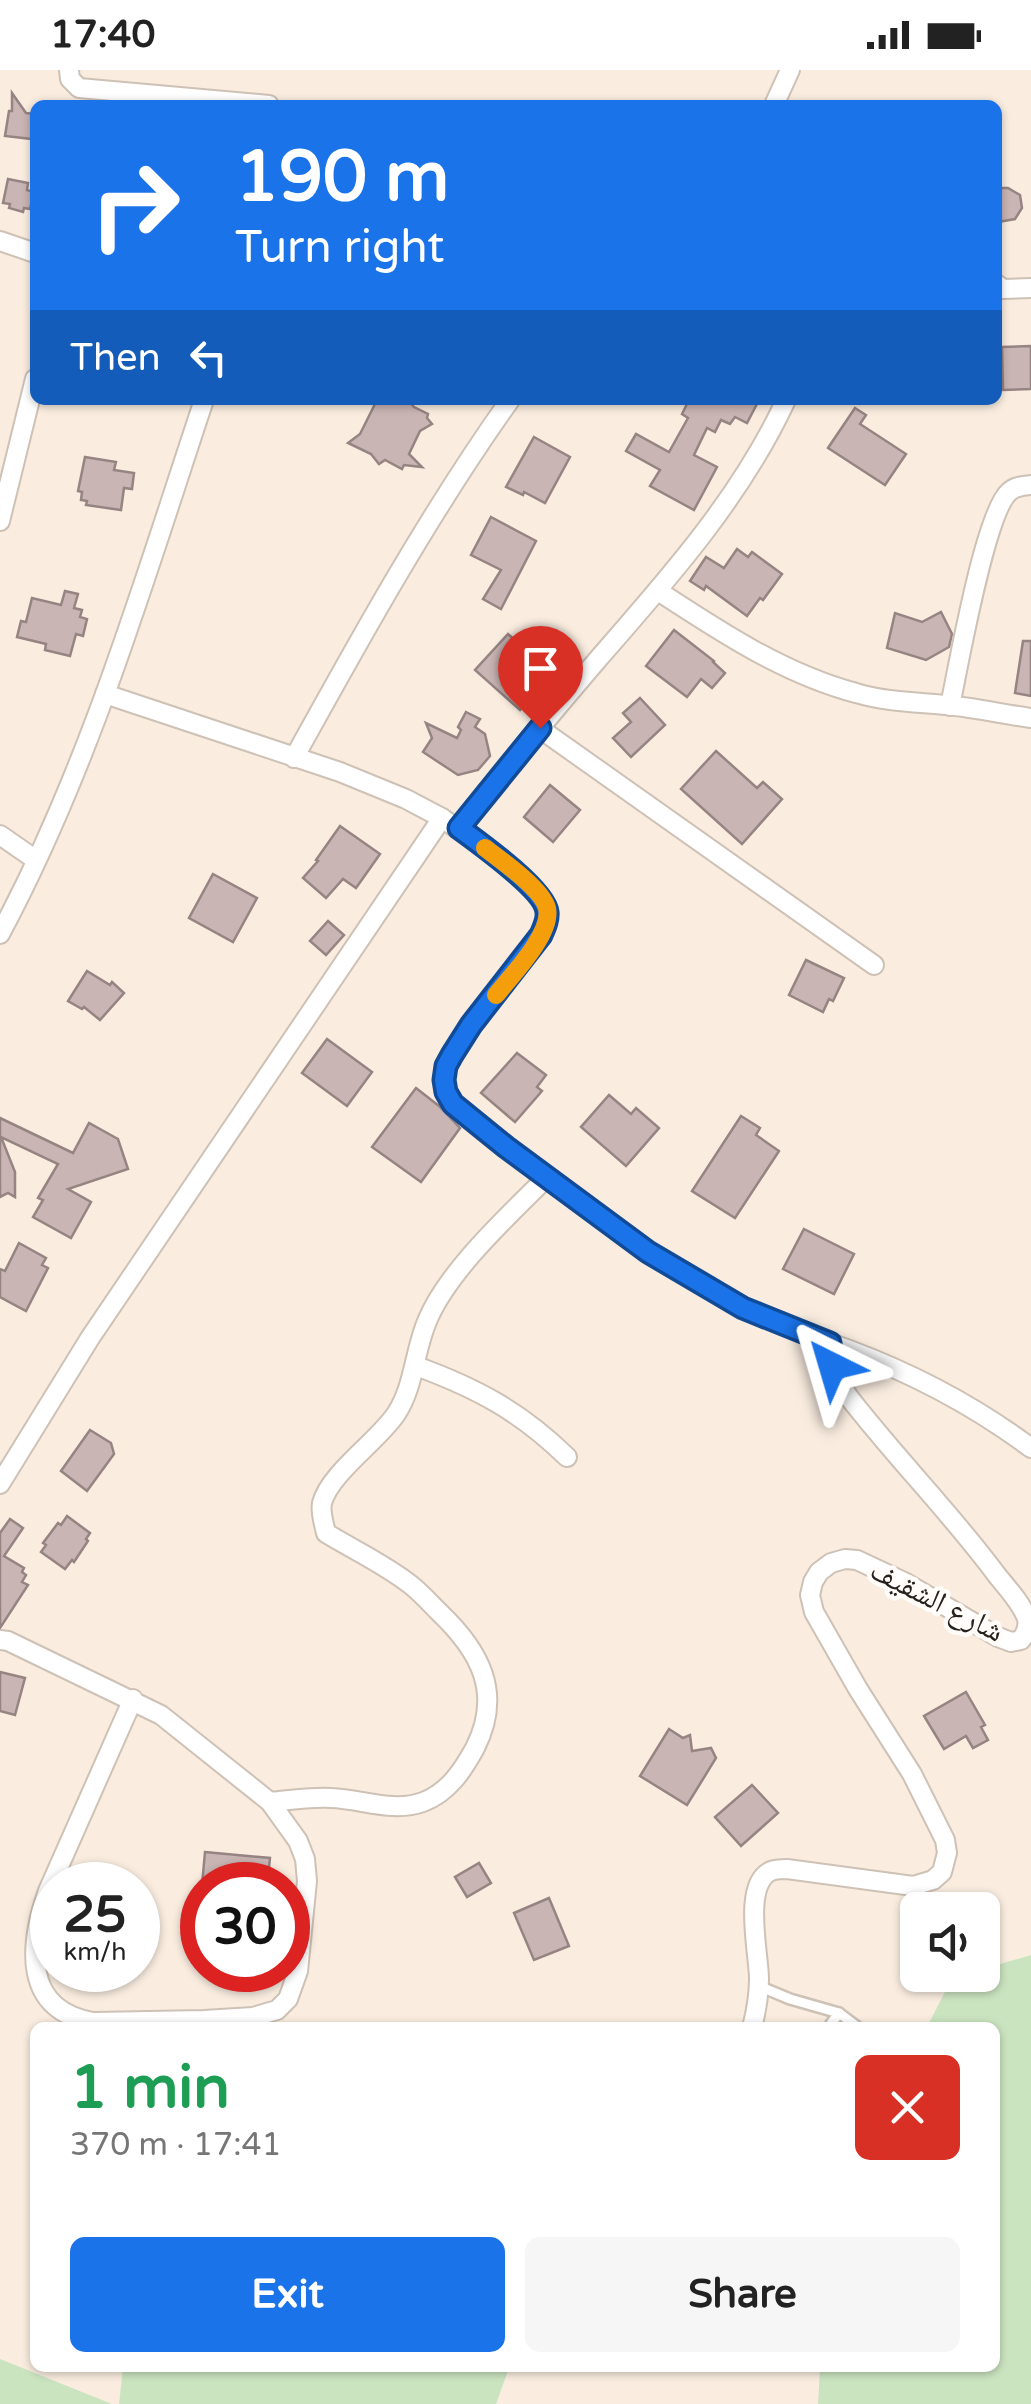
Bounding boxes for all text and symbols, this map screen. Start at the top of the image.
text: 17:40 [50,12,155,58]
text: 190 m [235,136,449,220]
icon: right [70,140,200,270]
text: Turn right [235,221,444,275]
icon: left [181,330,236,385]
text: Then [70,335,161,381]
pin [498,626,583,729]
icon: arrive [513,641,568,696]
position arrow [780,1314,884,1418]
street label: شارع الشقيف [864,1552,1010,1650]
speed limit sign: 30 [180,1862,310,1992]
text: 25 [64,1885,126,1945]
map controls [900,1892,1000,1992]
button: sound [900,1892,1000,1992]
text: km/h [64,1937,126,1967]
text: 1 min [70,2052,230,2124]
button: close [855,2055,960,2160]
text: 370 m · 17:41 [70,2126,282,2164]
button: Exit [70,2237,505,2352]
button: Share [525,2237,960,2352]

